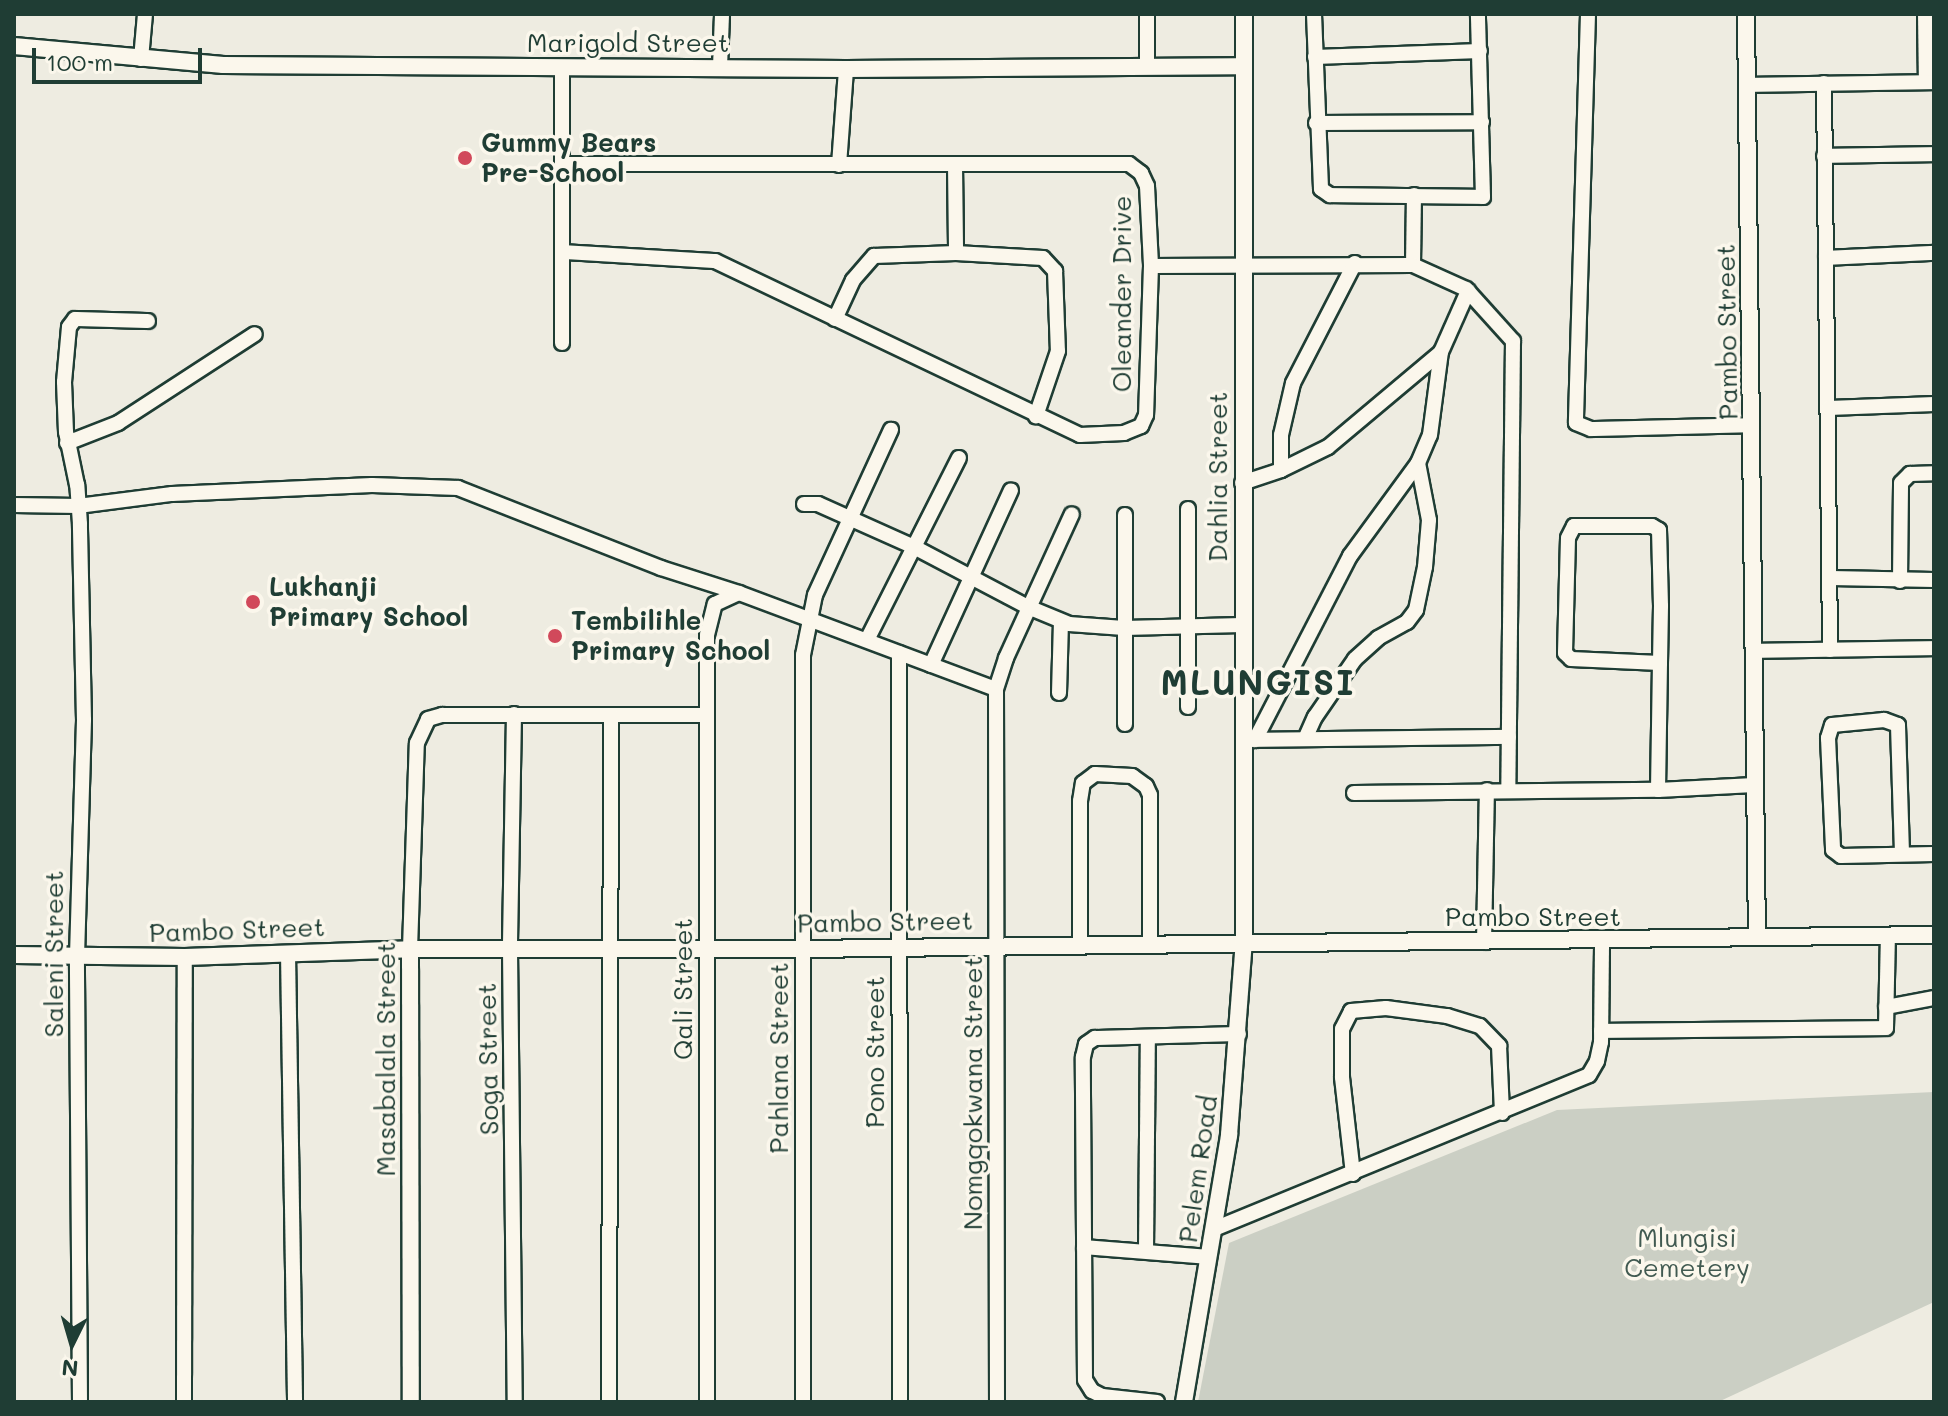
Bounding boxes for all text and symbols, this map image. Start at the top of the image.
street label: Marigold Street [527,27,729,59]
scale bar [36,32,206,82]
text: 100 m [46,46,113,77]
place label: Gummy Bears Pre-School [481,127,656,188]
marker: Gummy Bears Pre-School [456,149,474,167]
street label: Oleander Drive [1106,196,1138,392]
street label: Pambo Street [1710,244,1744,420]
street label: Dahlia Street [1202,392,1234,562]
place label: Lukhanji Primary School [269,571,468,632]
marker: Lukhanji Primary School [244,593,262,611]
place label: Tembilihle Primary School [571,605,770,666]
marker: Tembilihle Primary School [546,627,564,645]
district label: MLUNGISI [1160,662,1356,702]
street label: Saleni Street [38,871,70,1037]
street label: Pambo Street [1445,901,1621,933]
street label: Pambo Street [797,905,973,939]
street label: Pambo Street [149,911,325,949]
street label: Qali Street [667,918,699,1060]
street label: Masabalala Street [370,941,402,1177]
street label: Nomgqokwana Street [957,956,989,1230]
street label: Pahlana Street [763,962,795,1154]
street label: Pono Street [859,976,891,1128]
street label: Soga Street [471,983,505,1135]
street label: Pelem Road [1172,1093,1224,1245]
park label: Mlungisi Cemetery [1624,1222,1750,1284]
north arrow [32,1304,112,1384]
text: N [60,1353,79,1384]

